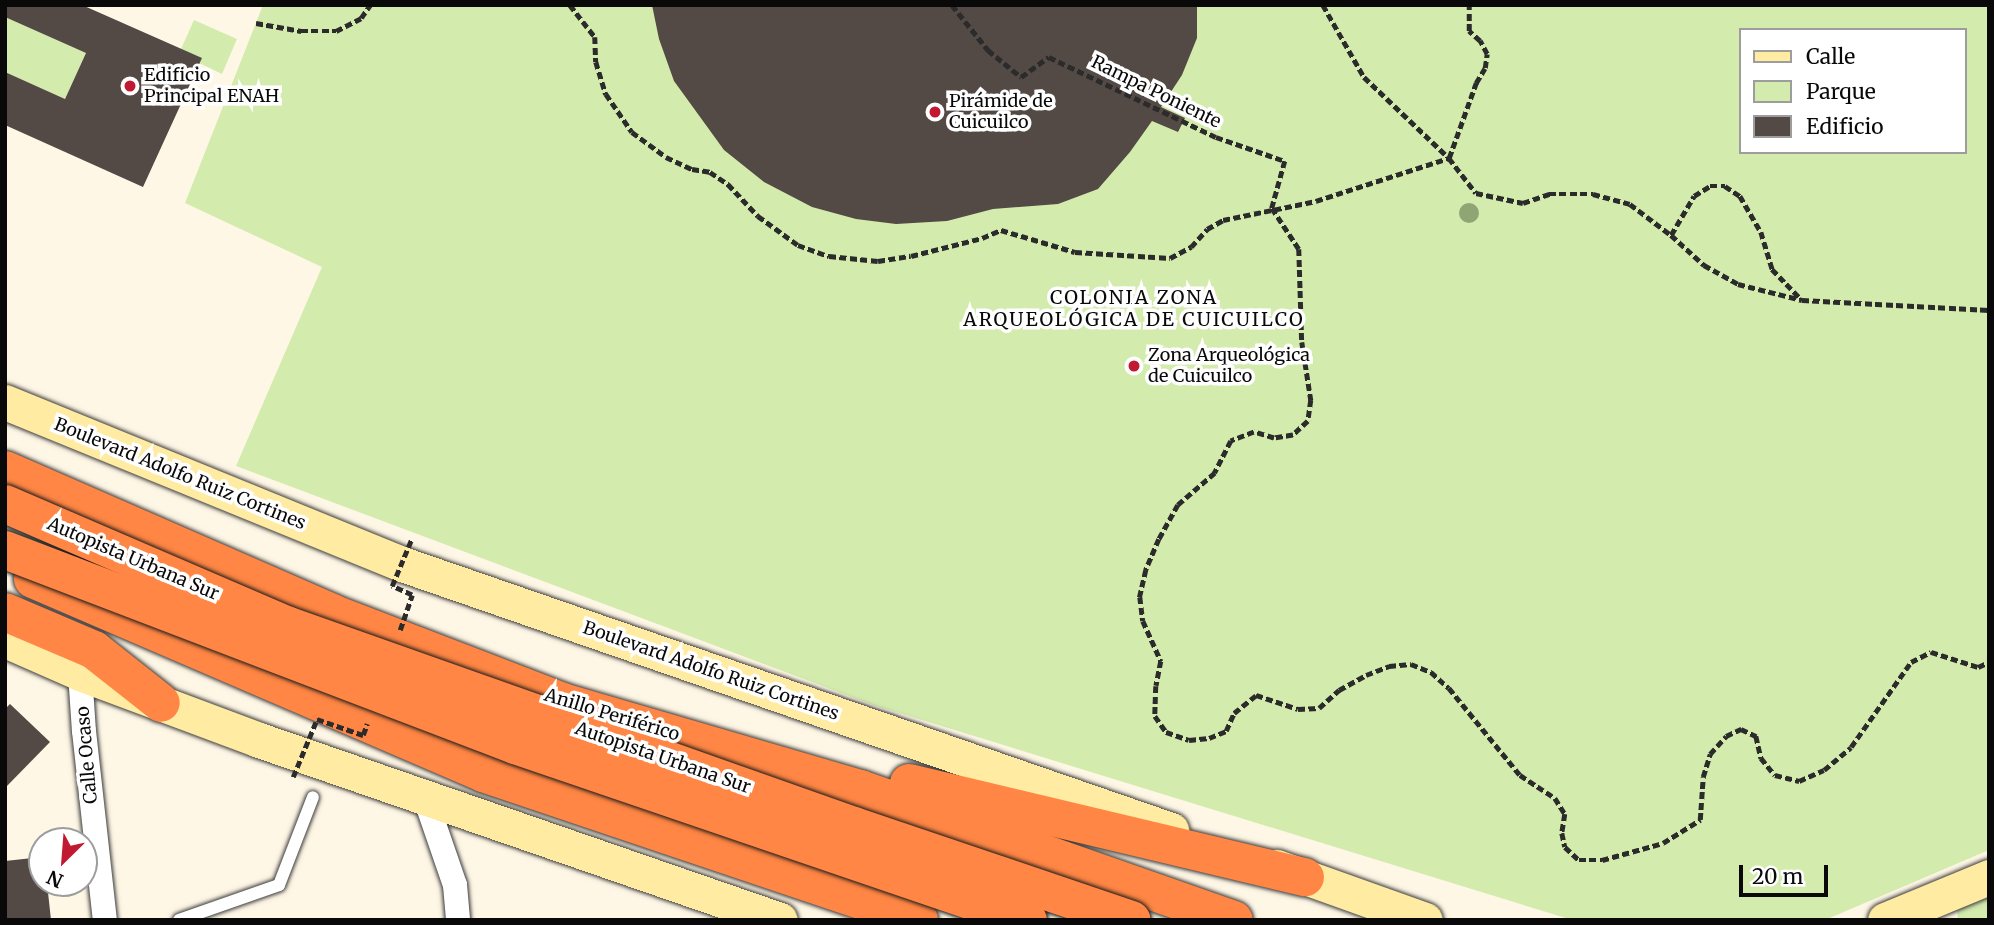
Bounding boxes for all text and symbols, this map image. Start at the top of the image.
legend [1738,28,1966,154]
text: Calle [1806,43,1855,70]
street label: Rampa Poniente [1088,51,1224,133]
place label: Edificio Principal ENAH [144,65,279,108]
marker: Edificio Principal ENAH [122,78,138,94]
text: Parque [1806,78,1876,105]
place label: Pirámide de Cuicuilco [949,91,1053,134]
marker: Pirámide de Cuicuilco [927,104,943,120]
text: Edificio [1806,113,1883,140]
district label: COLONIA ZONA ARQUEOLÓGICA DE CUICUILCO [966,287,1302,331]
place label: Zona Arqueológica de Cuicuilco [1148,345,1310,388]
marker: Zona Arqueológica de Cuicuilco [1126,358,1142,374]
street label: Boulevard Adolfo Ruiz Cortines [51,414,309,534]
street label: Autopista Urbana Sur [44,513,222,605]
street label: Boulevard Adolfo Ruiz Cortines [580,617,842,725]
street label: Anillo Periférico [542,684,682,746]
street label: Calle Ocaso [72,705,102,805]
street label: Autopista Urbana Sur [572,718,754,798]
north arrow [28,827,98,897]
scale bar [1742,852,1831,896]
text: 20 m [1752,863,1803,890]
text: N [43,865,67,893]

